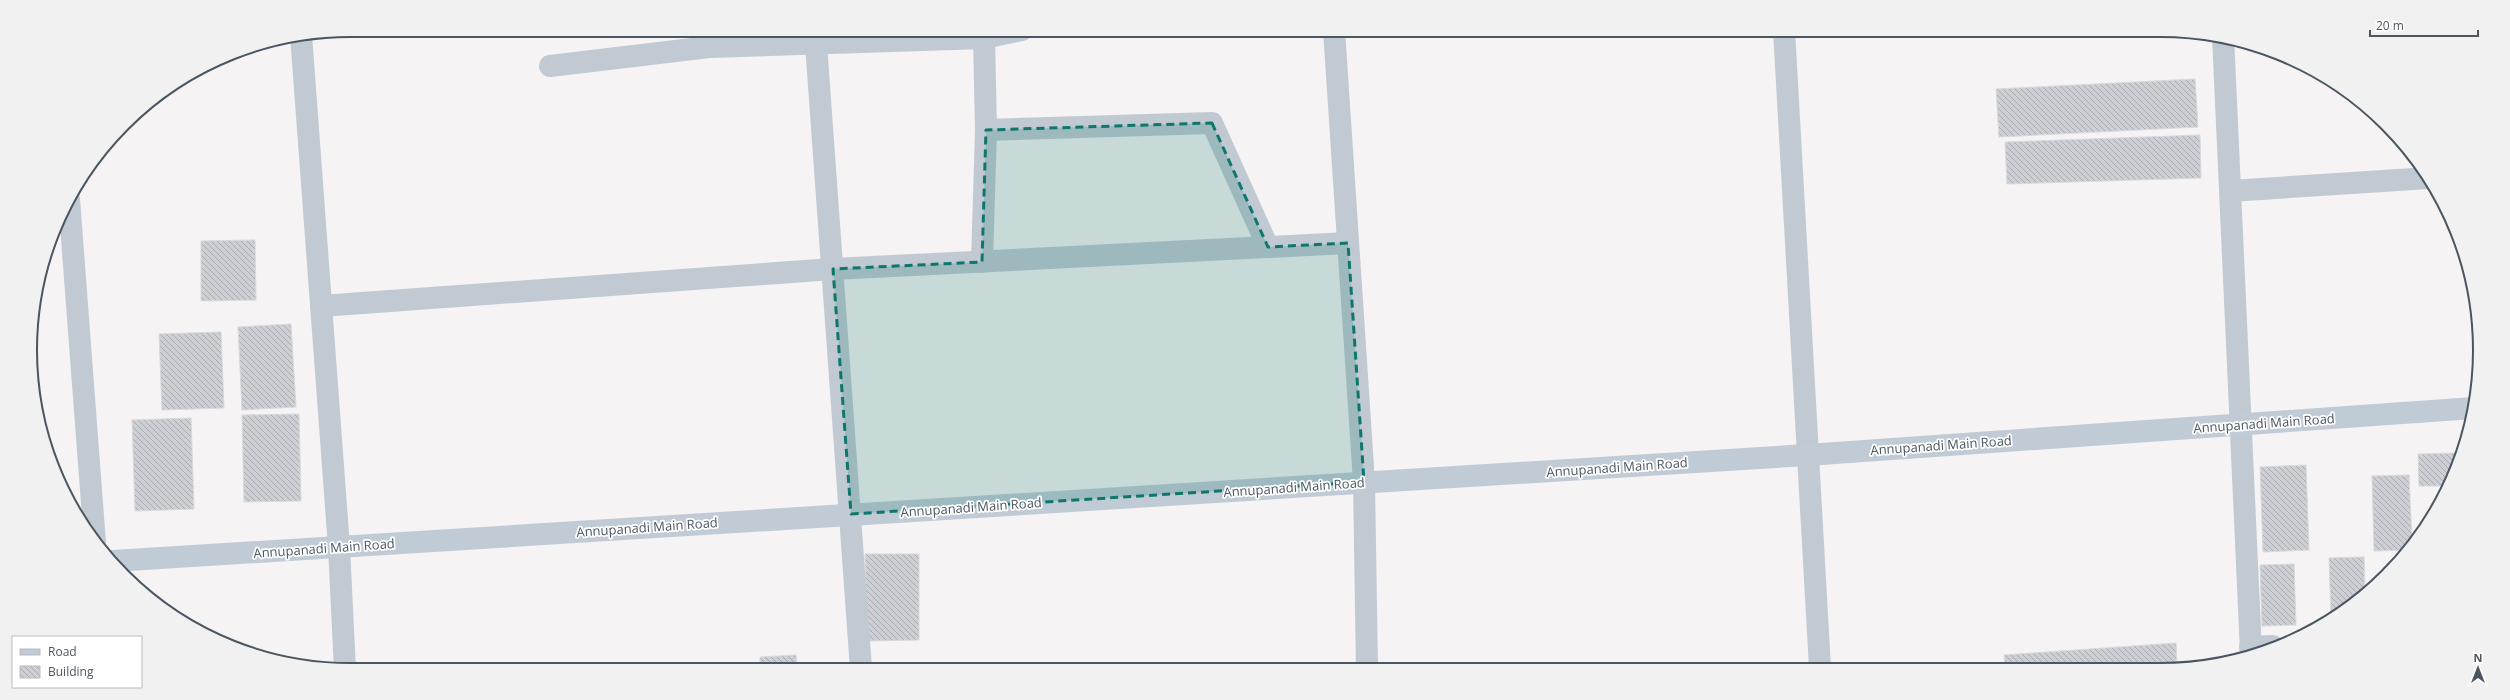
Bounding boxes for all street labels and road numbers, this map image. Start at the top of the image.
street label: Annupanadi Main Road [2193,409,2335,437]
street label: Annupanadi Main Road [1870,431,2012,459]
street label: Annupanadi Main Road [1546,453,1688,481]
street label: Annupanadi Main Road [1223,473,1365,501]
street label: Annupanadi Main Road [900,493,1042,521]
street label: Annupanadi Main Road [576,513,718,541]
street label: Annupanadi Main Road [253,534,395,562]

